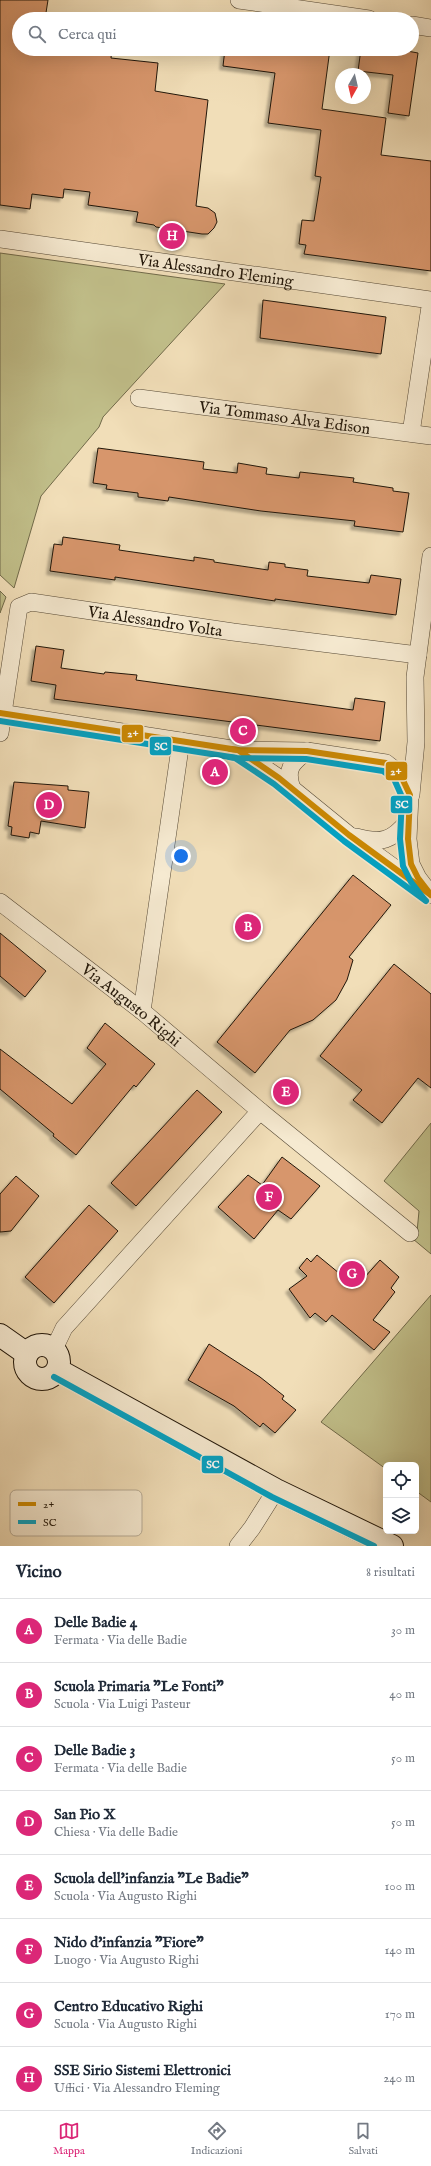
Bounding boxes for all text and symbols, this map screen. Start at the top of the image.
search box [12,12,419,56]
icon: search [26,23,48,45]
text: Cerca qui [58,25,117,44]
north arrow [335,68,371,104]
pin: H [159,221,185,251]
street label: Via Alessandro Fleming [136,251,295,292]
street label: Via Tommaso Alva Edison [197,398,372,440]
street label: Via Alessandro Volta [85,602,224,642]
pin: C [230,716,256,746]
line badge: 2+ [121,724,144,743]
text: 2+ [127,727,139,741]
line badge: SC [149,736,172,756]
text: SC [154,740,168,754]
pin: A [202,757,228,787]
line badge: 2+ [385,761,408,781]
text: 2+ [390,765,402,779]
pin: D [36,790,62,820]
line badge: SC [390,795,413,814]
text: SC [395,798,409,812]
your location [171,846,191,866]
pin: B [235,912,261,942]
street label: Via Augusto Righi [76,959,185,1052]
pin: E [273,1077,299,1107]
pin: F [256,1182,282,1212]
pin: G [339,1259,365,1289]
line badge: SC [201,1455,224,1474]
text: SC [206,1458,220,1472]
map controls [383,1462,419,1534]
button: locate [383,1462,419,1498]
legend [10,1490,142,1536]
text: 2+ [43,1498,54,1512]
button: layers [383,1498,419,1534]
text: SC [43,1516,57,1530]
text: Vicino [16,1562,62,1583]
text: 8 risultati [366,1564,415,1581]
text: Delle Badie 4 [54,1613,137,1632]
text: A [25,1622,33,1639]
text: 30 m [391,1622,415,1639]
text: Fermata · Via delle Badie [54,1632,187,1649]
text: Scuola Primaria "Le Fonti" [54,1677,224,1696]
text: B [25,1686,33,1703]
text: 40 m [389,1686,415,1703]
text: Scuola · Via Luigi Pasteur [54,1696,190,1713]
text: Delle Badie 3 [54,1741,135,1760]
text: C [24,1750,34,1767]
text: 50 m [391,1750,415,1767]
text: Fermata · Via delle Badie [54,1760,187,1777]
text: San Pio X [54,1805,116,1824]
text: D [24,1814,34,1831]
text: 50 m [391,1814,415,1831]
text: Chiesa · Via delle Badie [54,1824,178,1841]
text: Scuola dell'infanzia "Le Badie" [54,1869,249,1888]
text: E [24,1878,34,1895]
text: 100 m [385,1878,415,1895]
text: Scuola · Via Augusto Righi [54,1888,197,1905]
text: Nido d'infanzia "Fiore" [54,1933,204,1952]
text: F [25,1942,33,1959]
text: 140 m [385,1942,415,1959]
text: Luogo · Via Augusto Righi [54,1952,199,1969]
text: Centro Educativo Righi [54,1997,203,2016]
text: G [24,2006,34,2023]
text: 170 m [385,2006,415,2023]
text: Scuola · Via Augusto Righi [54,2016,197,2033]
text: SSE Sirio Sistemi Elettronici [54,2061,231,2080]
text: H [23,2070,35,2087]
text: 240 m [383,2070,415,2087]
text: Uffici · Via Alessandro Fleming [54,2080,220,2097]
tab: Mappa [53,2120,85,2158]
tab: Indicazioni [191,2120,242,2158]
tab: Salvati [348,2120,378,2158]

